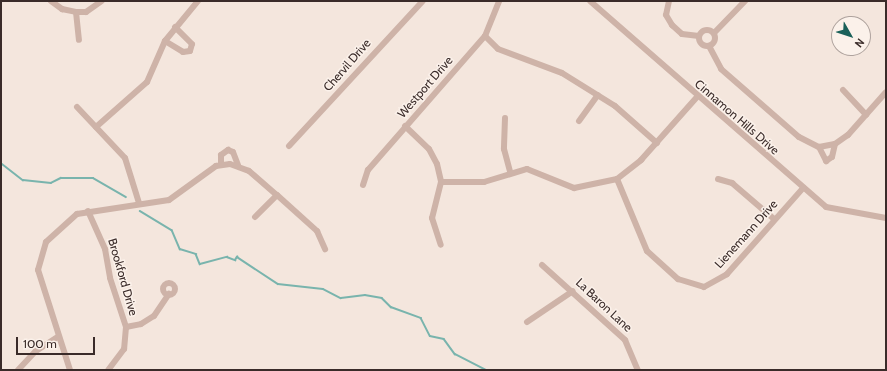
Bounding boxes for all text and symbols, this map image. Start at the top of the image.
north arrow [831,16,871,56]
text: N [852,35,867,50]
street label: Chervil Drive [320,36,374,94]
street label: Westport Drive [394,53,456,121]
street label: Cinnamon Hills Drive [692,76,782,158]
street label: Lienemann Drive [712,197,780,271]
street label: Brookford Drive [105,237,141,317]
street label: La Baron Lane [573,275,635,335]
scale bar [18,329,97,355]
text: 100 m [23,336,57,351]

